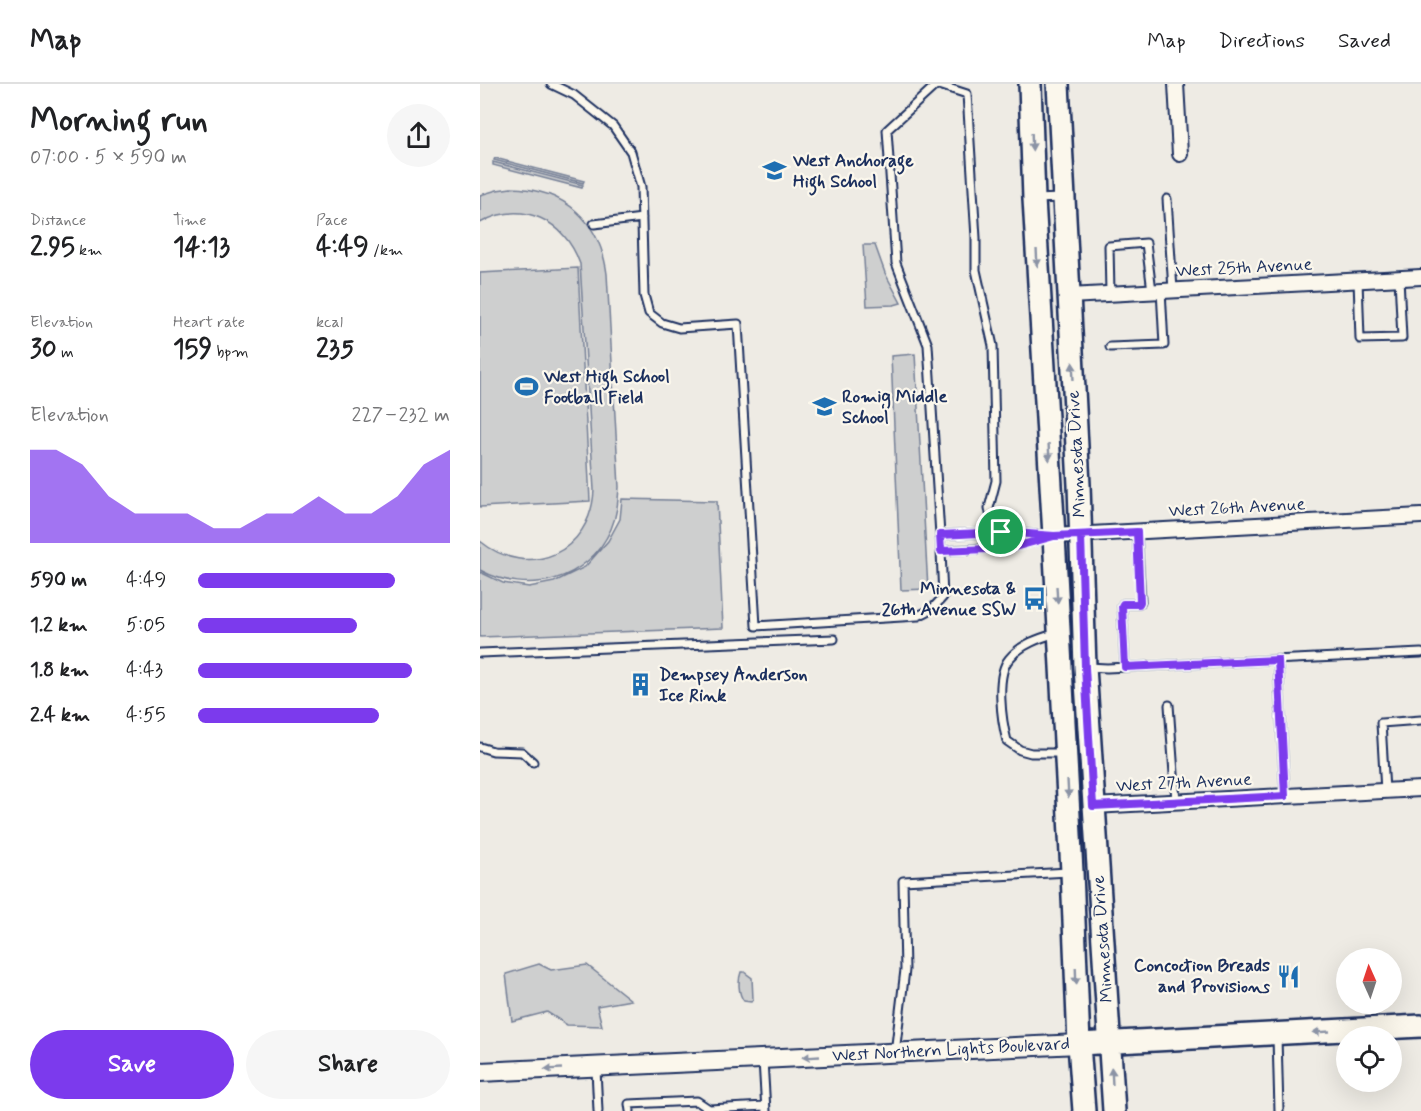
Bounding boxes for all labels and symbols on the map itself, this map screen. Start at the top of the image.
one-way arrow [1027,132,1037,151]
place label: West Anchorage High School [792,149,914,196]
school or university icon: West Anchorage High School [762,158,788,184]
one-way arrow [1033,248,1042,267]
street label: West 25th Avenue [1175,252,1313,284]
one-way arrow [1068,362,1077,381]
place label: West High School Football Field [543,365,670,410]
sports icon: West High School Football Field [513,374,539,400]
place label: Romig Middle School [842,385,948,430]
street label: Minnesota Drive [1062,390,1092,518]
school or university icon: Romig Middle School [811,394,837,420]
one-way arrow [1044,443,1054,462]
street label: West 26th Avenue [1168,492,1306,524]
pin [975,506,1026,557]
place label: Minnesota & 26th Avenue SSW [882,577,1016,622]
one-way arrow [1053,585,1062,604]
bus stop icon: Minnesota & 26th Avenue SSW [1021,586,1047,612]
place label: Dempsey Anderson Ice Rink [659,663,808,708]
building icon: Dempsey Anderson Ice Rink [628,672,654,698]
street label: West 27th Avenue [1115,767,1253,799]
one-way arrow [1063,780,1072,799]
street label: Minnesota Drive [1087,875,1119,1003]
north arrow [1336,948,1402,1014]
place label: Concoction Breads and Provisions [1134,954,1270,999]
restaurant icon: Concoction Breads and Provisions [1275,963,1301,989]
one-way arrow [1072,967,1081,986]
one-way arrow [1311,1027,1330,1036]
street label: West Northern Lights Boulevard [832,1032,1070,1068]
one-way arrow [801,1052,820,1061]
one-way arrow [543,1064,562,1073]
one-way arrow [1108,1067,1117,1086]

